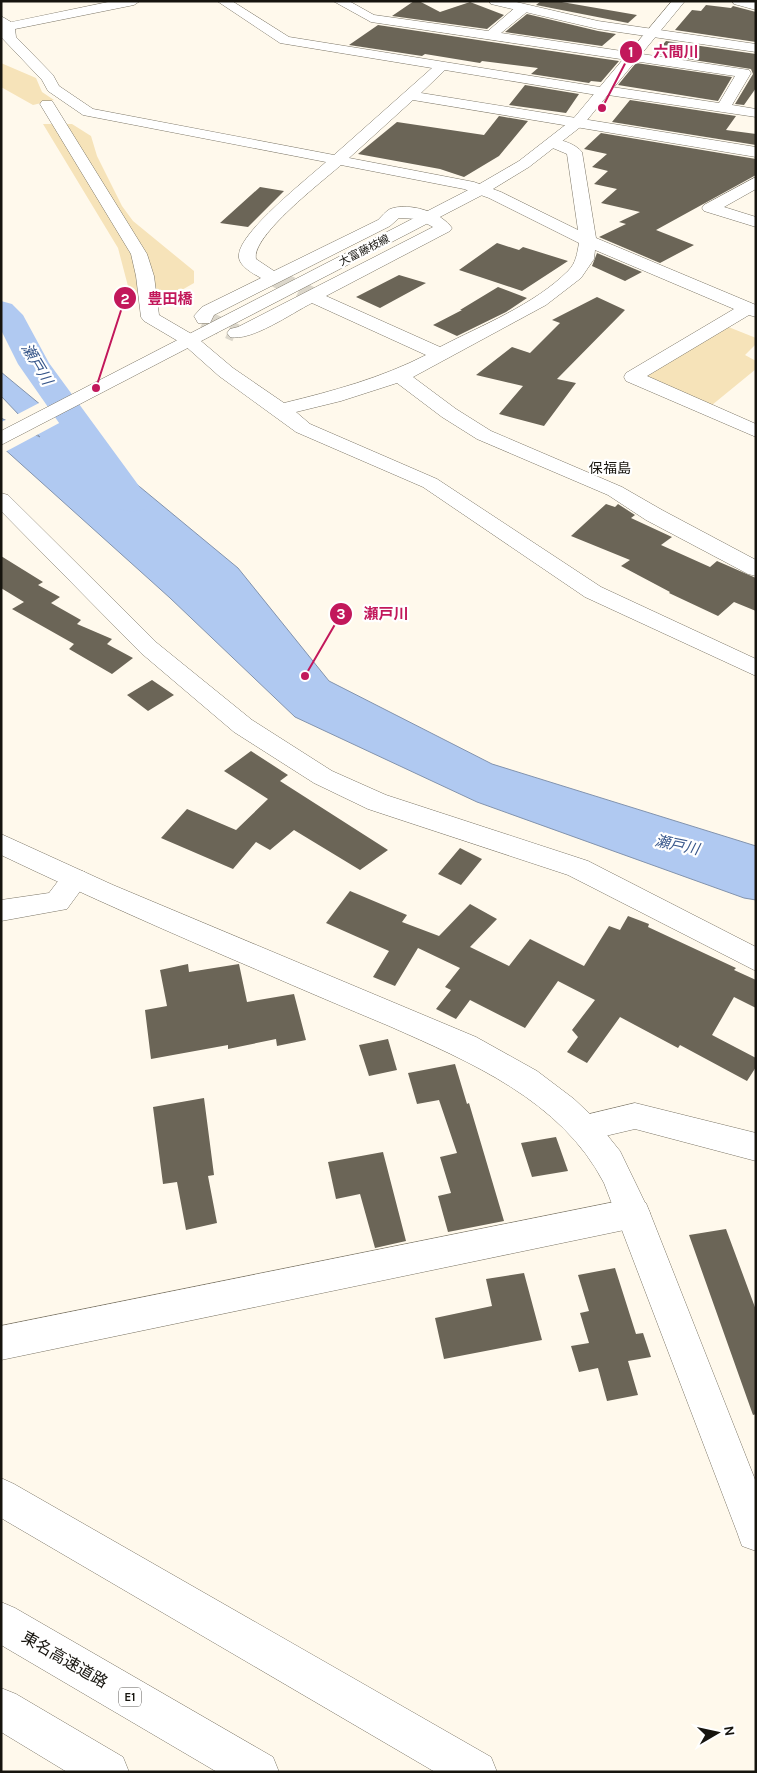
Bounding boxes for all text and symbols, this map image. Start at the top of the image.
callout: 六間川 [618,37,708,67]
text: 1 [628,43,634,61]
text: 六間川 [653,43,699,61]
street label: 大富藤枝線 [337,232,392,269]
callout: 豊田橋 [113,283,203,313]
text: 2 [120,290,130,308]
text: 豊田橋 [147,290,193,308]
water label: 瀬戸川 [18,340,57,390]
district label: 保福島 [589,460,631,477]
callout: 瀬戸川 [329,599,419,629]
text: 3 [336,605,346,623]
text: 瀬戸川 [363,605,409,623]
water label: 瀬戸川 [653,832,703,859]
street label: 東名高速道路 [18,1627,111,1692]
road number: E1 [119,1688,141,1706]
north arrow [692,1708,742,1758]
text: N [720,1725,739,1737]

